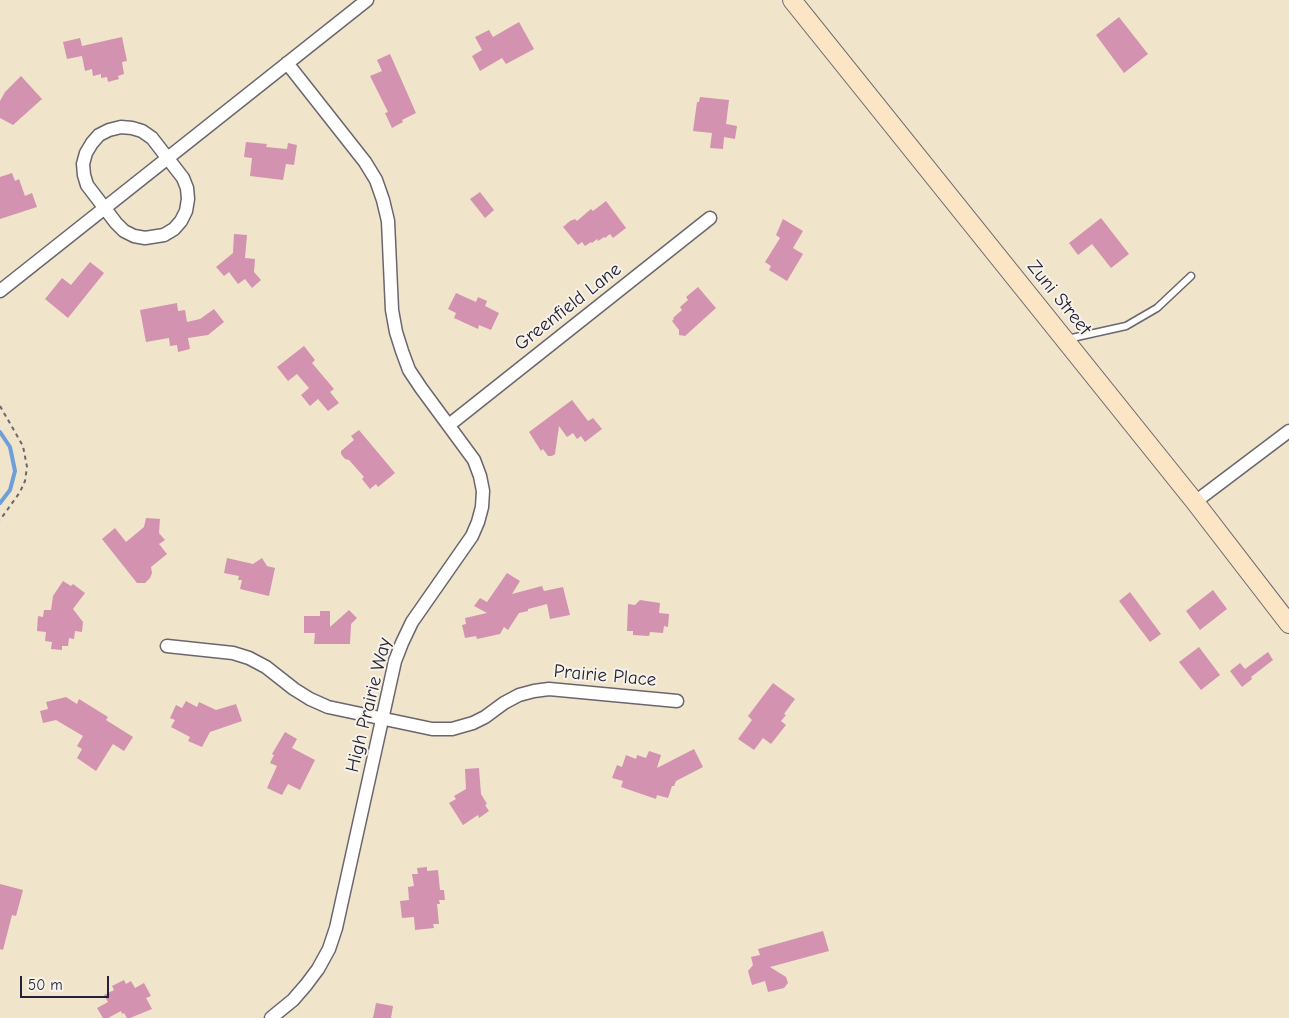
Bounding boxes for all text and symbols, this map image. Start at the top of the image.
street label: Zuni Street [1022,256,1096,340]
street label: Greenfield Lane [510,258,626,356]
street label: High Prairie Way [341,635,397,775]
street label: Prairie Place [553,660,657,692]
scale bar [22,966,111,998]
text: 50 m [28,976,63,994]

